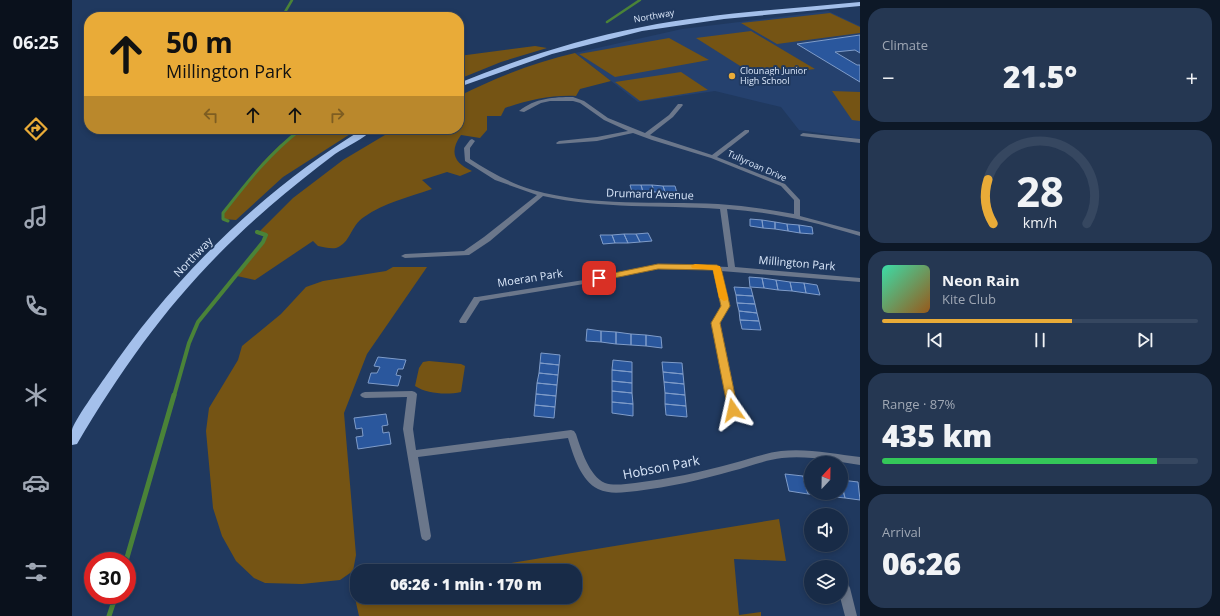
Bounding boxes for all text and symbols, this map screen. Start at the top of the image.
street label: Northway [633,5,676,25]
text: 50 m [166,23,233,61]
icon: ahead [100,28,152,80]
text: 06:25 [13,30,59,54]
text: Climate [882,36,928,54]
text: 21.5° [1003,56,1077,97]
text: Millington Park [166,59,292,83]
text: − [882,62,895,92]
text: + [1185,62,1198,92]
place label: Clounagh Junior High School [740,64,807,87]
marker: Clounagh Junior High School [727,71,737,81]
icon: left [200,104,222,126]
icon: ahead [242,104,264,126]
icon: ahead [284,104,306,126]
icon: right [326,104,348,126]
icon: directions [22,115,50,143]
street label: Tullyroan Drive [726,147,789,184]
text: 28 [1016,163,1064,219]
street label: Drumard Avenue [606,184,694,203]
icon: music [22,203,50,231]
text: km/h [1023,213,1057,232]
street label: Northway [170,233,216,280]
street label: Millington Park [758,252,836,273]
pin [582,261,616,295]
street label: Moeran Park [496,265,564,290]
icon: arrive [588,267,610,289]
text: Neon Rain [942,270,1020,290]
text: Kite Club [942,290,996,308]
icon: phone [22,292,50,320]
icon: previous [924,329,946,351]
icon: pause [1029,329,1051,351]
icon: next [1134,329,1156,351]
icon: climate [22,381,50,409]
position arrow [712,389,754,431]
text: Range · 87% [882,395,955,413]
text: 435 km [882,415,992,456]
street label: Hobson Park [621,451,701,483]
north arrow [804,456,848,500]
map controls [804,456,848,604]
icon: car [22,469,50,497]
button: sound [804,508,848,552]
text: Arrival [882,523,921,541]
text: 06:26 [882,543,961,584]
speed limit sign: 30 [84,552,136,604]
icon: filters [22,558,50,586]
button: layers [804,560,848,604]
text: 06:26 · 1 min · 170 m [390,574,542,594]

